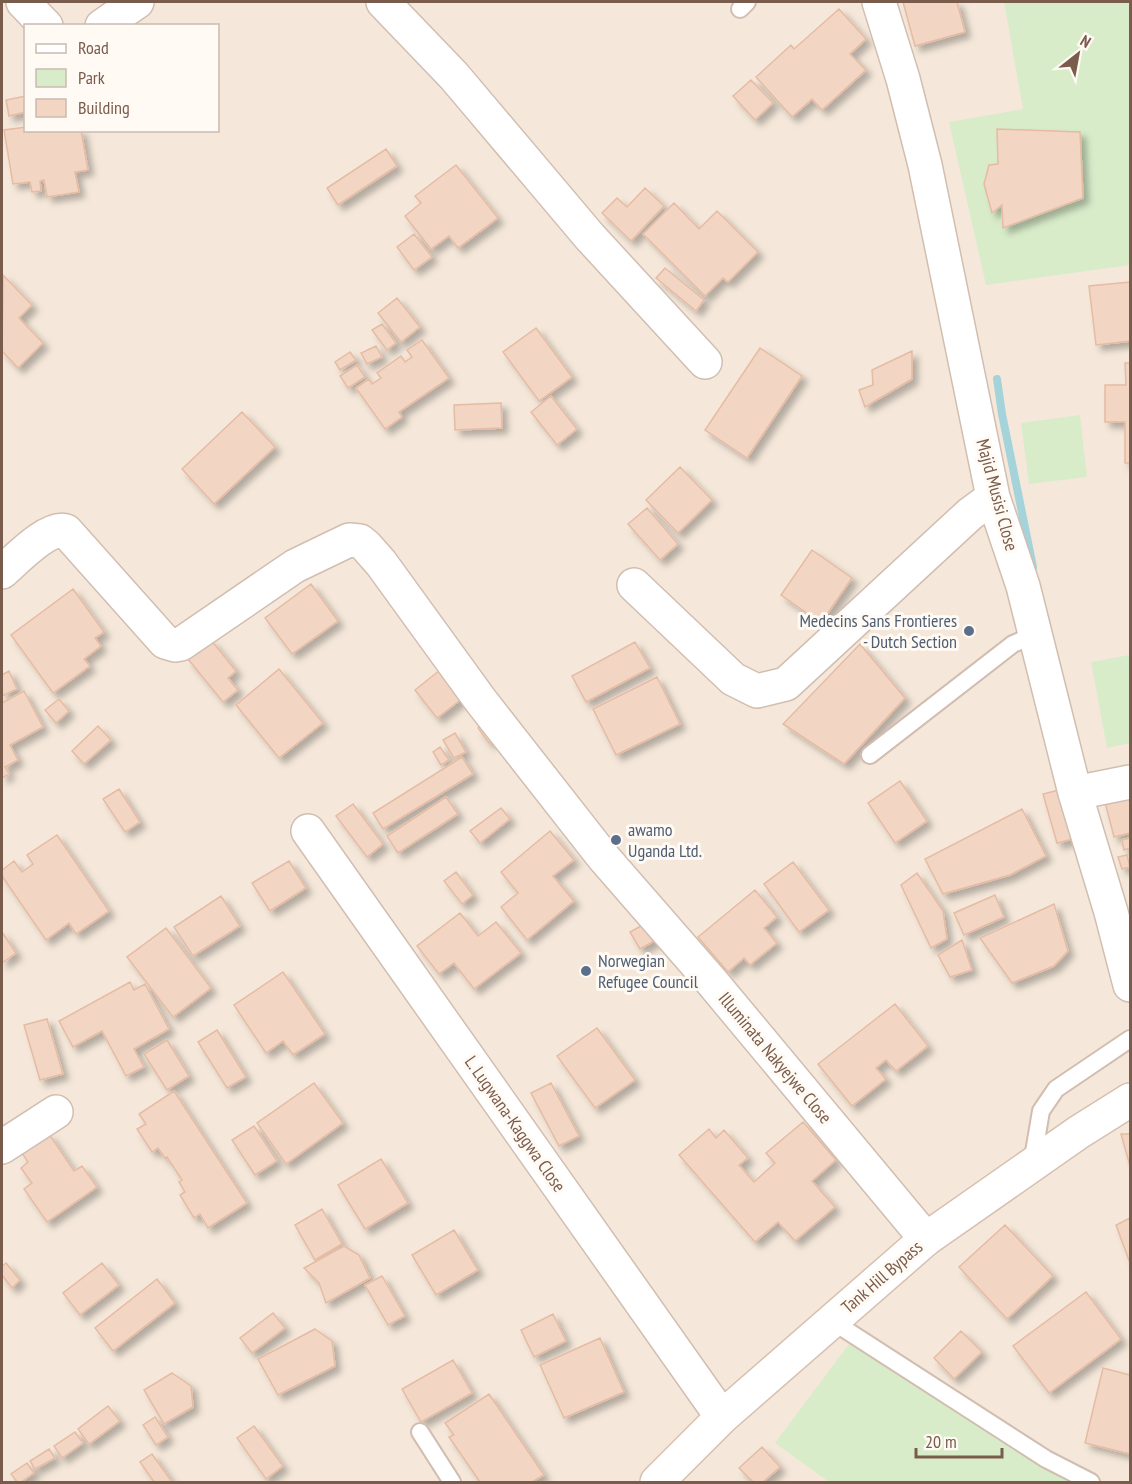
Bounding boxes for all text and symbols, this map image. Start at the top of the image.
legend [24,24,219,132]
north arrow [1048,24,1108,84]
text: N [1077,30,1095,52]
text: Road [78,36,109,59]
text: Park [78,66,105,89]
text: Building [78,96,130,119]
street label: Majid Musisi Close [972,436,1023,553]
place label: Medecins Sans Frontieres - Dutch Section [799,609,957,653]
marker: Medecins Sans Frontieres - Dutch Section [962,624,976,638]
place label: awamo Uganda Ltd. [628,818,702,862]
marker: awamo Uganda Ltd. [609,833,623,847]
place label: Norwegian Refugee Council [598,949,699,993]
marker: Norwegian Refugee Council [579,964,593,978]
street label: Illuminata Nakyejwe Close [714,987,837,1128]
street label: L. Lugwana-Kaggwa Close [460,1051,571,1196]
street label: Tank Hill Bypass [836,1235,927,1318]
scale bar [916,1421,1002,1459]
text: 20 m [925,1430,957,1453]

